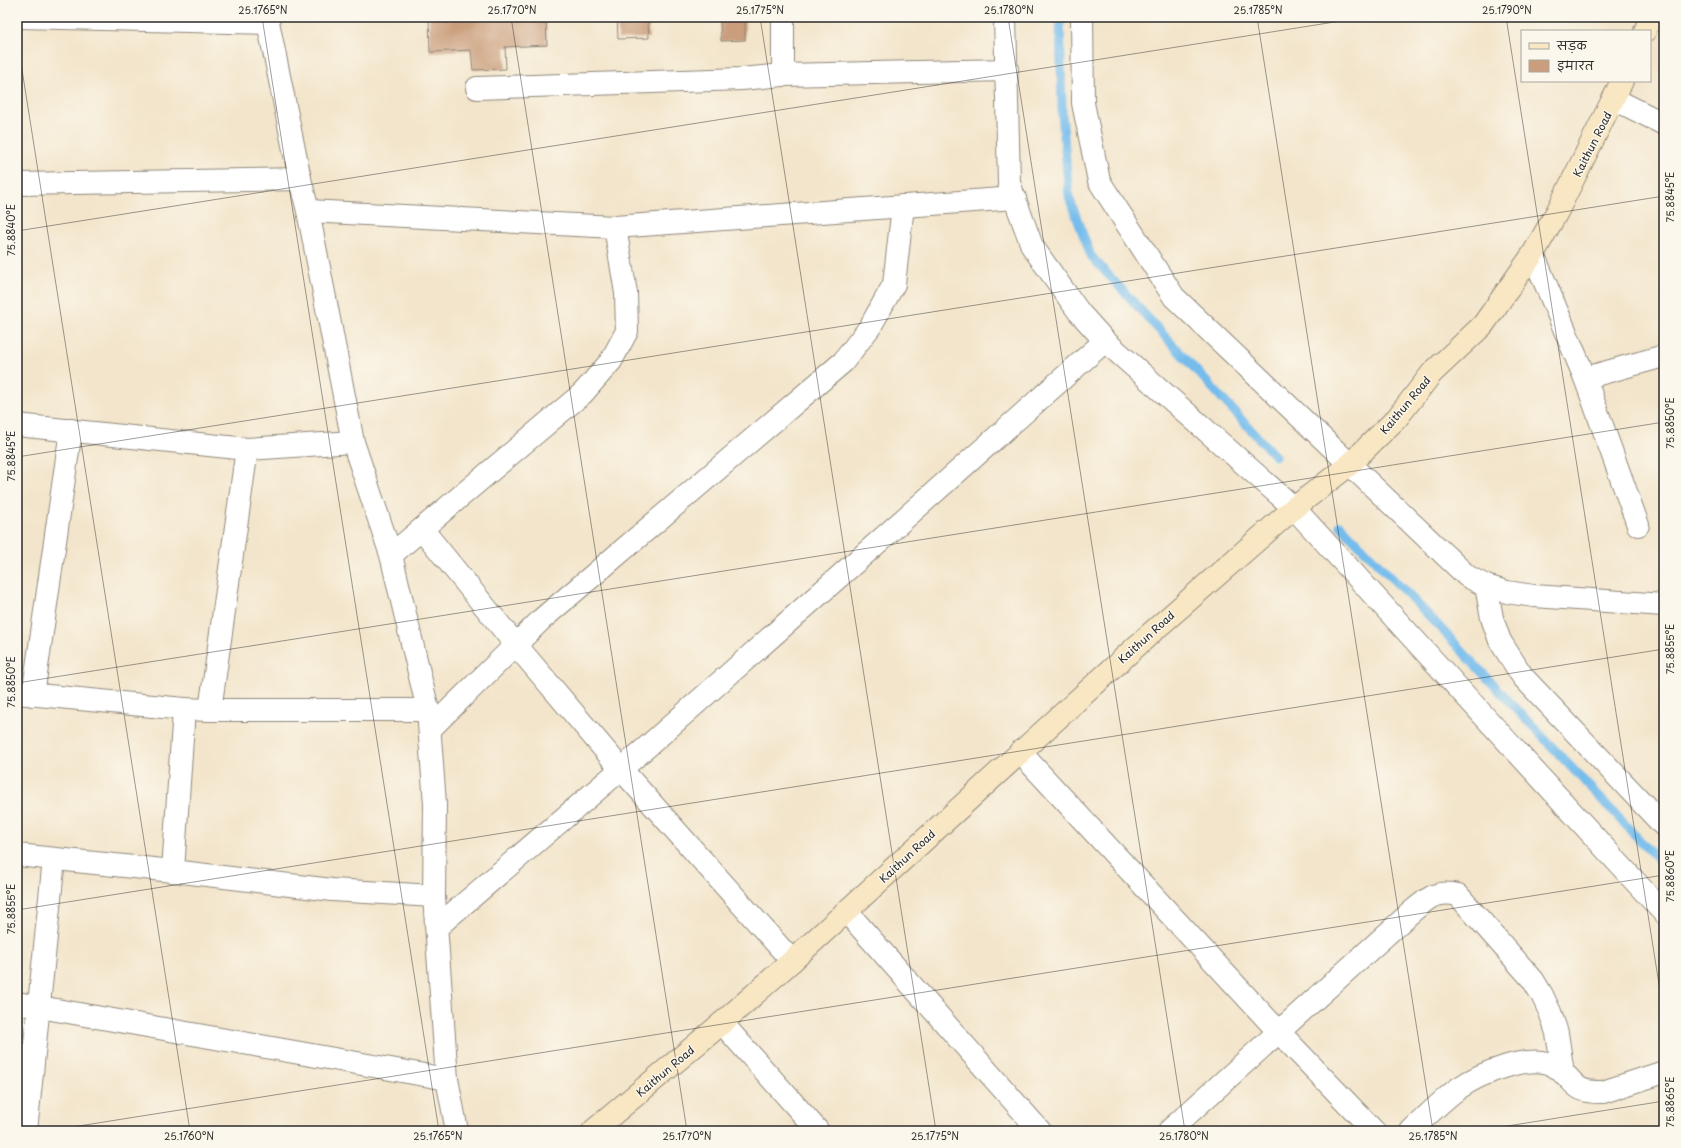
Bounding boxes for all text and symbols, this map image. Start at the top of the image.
text: 25.1765°N [238,2,288,17]
text: 25.1770°N [487,2,537,17]
text: 25.1775°N [736,2,784,17]
text: 25.1780°N [984,2,1034,17]
text: 25.1785°N [1234,2,1283,17]
text: 25.1790°N [1482,2,1532,17]
legend [1521,30,1651,82]
text: सड़क [1556,36,1588,54]
text: इमारत [1557,56,1595,74]
street label: Kaithun Road [1568,108,1616,180]
text: 75.8845°E [1662,172,1677,222]
text: 75.8840°E [3,204,18,256]
street label: Kaithun Road [1375,372,1435,438]
text: 75.8850°E [1662,397,1677,449]
text: 75.8845°E [3,431,18,481]
street label: Kaithun Road [1114,607,1178,667]
text: 75.8855°E [1662,624,1677,674]
text: 75.8850°E [3,656,18,708]
street label: Kaithun Road [875,825,939,887]
text: 75.8860°E [1662,850,1677,902]
text: 75.8855°E [3,884,18,934]
street label: Kaithun Road [632,1041,698,1101]
text: 75.8865°E [1662,1076,1677,1128]
text: 25.1760°N [164,1128,214,1143]
text: 25.1765°N [413,1128,463,1143]
text: 25.1770°N [662,1128,712,1143]
text: 25.1775°N [911,1128,959,1143]
text: 25.1780°N [1159,1128,1209,1143]
text: 25.1785°N [1409,1128,1458,1143]

